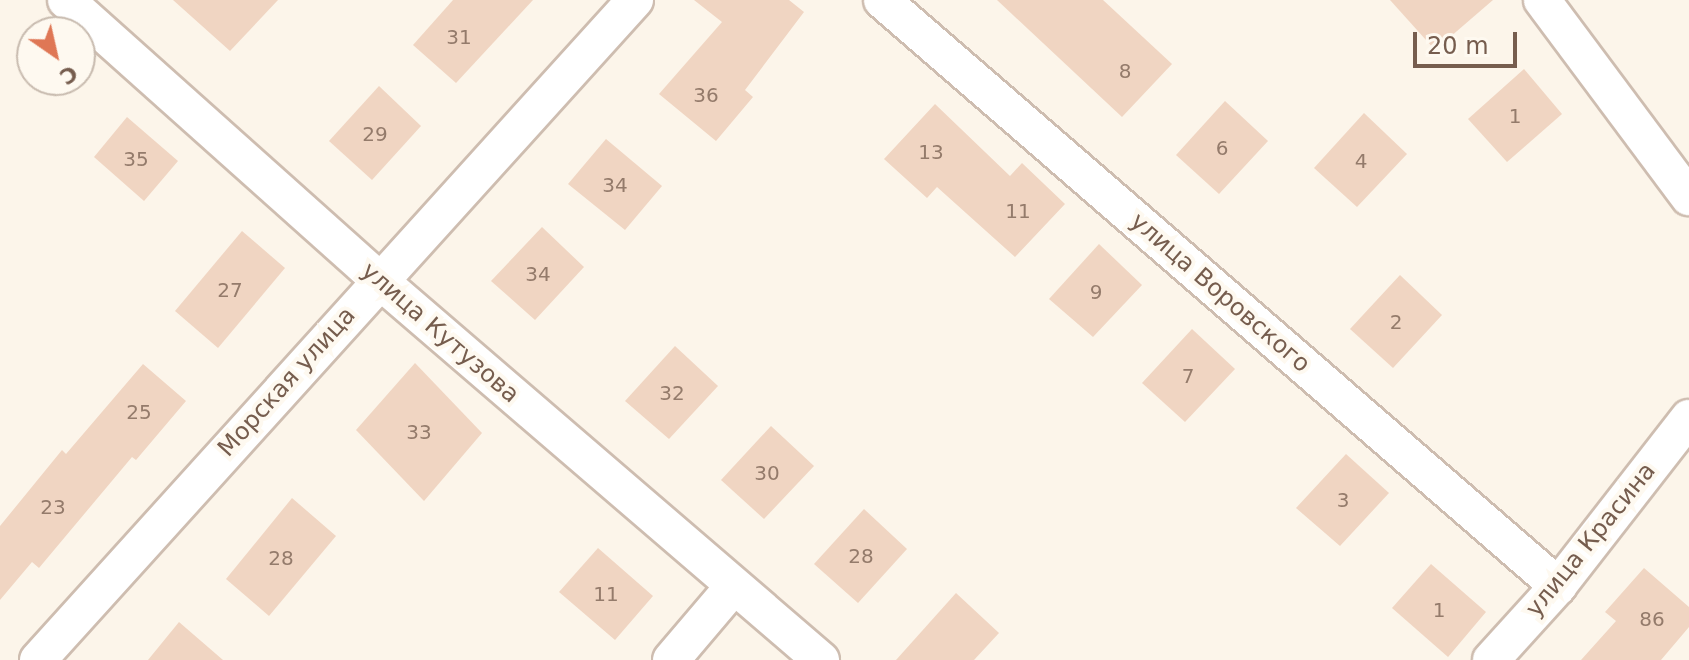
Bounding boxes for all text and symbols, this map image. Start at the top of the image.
north arrow [16,16,96,96]
scale bar [1417,16,1521,66]
house number: 31 [446,25,472,49]
text: 20 m [1427,32,1489,60]
house number: 8 [1119,59,1131,83]
text: С [55,60,82,90]
house number: 36 [693,83,719,107]
house number: 1 [1509,104,1521,128]
house number: 29 [362,122,388,146]
house number: 6 [1216,136,1228,160]
house number: 13 [918,140,944,164]
house number: 35 [123,147,149,171]
house number: 4 [1355,149,1367,173]
house number: 34 [602,173,628,197]
house number: 11 [1005,199,1031,223]
street label: улица Воровского [1124,207,1316,379]
street label: улица Кутузова [355,257,525,409]
house number: 34 [525,262,551,286]
house number: 27 [217,278,243,302]
house number: 9 [1090,280,1102,304]
street label: Морская улица [212,301,362,463]
house number: 2 [1390,310,1402,334]
house number: 7 [1182,364,1194,388]
house number: 32 [659,381,685,405]
house number: 25 [126,400,152,424]
house number: 33 [406,420,432,444]
street label: улица Красина [1520,457,1662,623]
house number: 30 [754,461,780,485]
house number: 3 [1337,488,1349,512]
house number: 23 [40,495,66,519]
house number: 28 [848,544,874,568]
house number: 28 [268,546,294,570]
house number: 11 [593,582,619,606]
house number: 1 [1433,598,1445,622]
house number: 86 [1639,607,1665,631]

